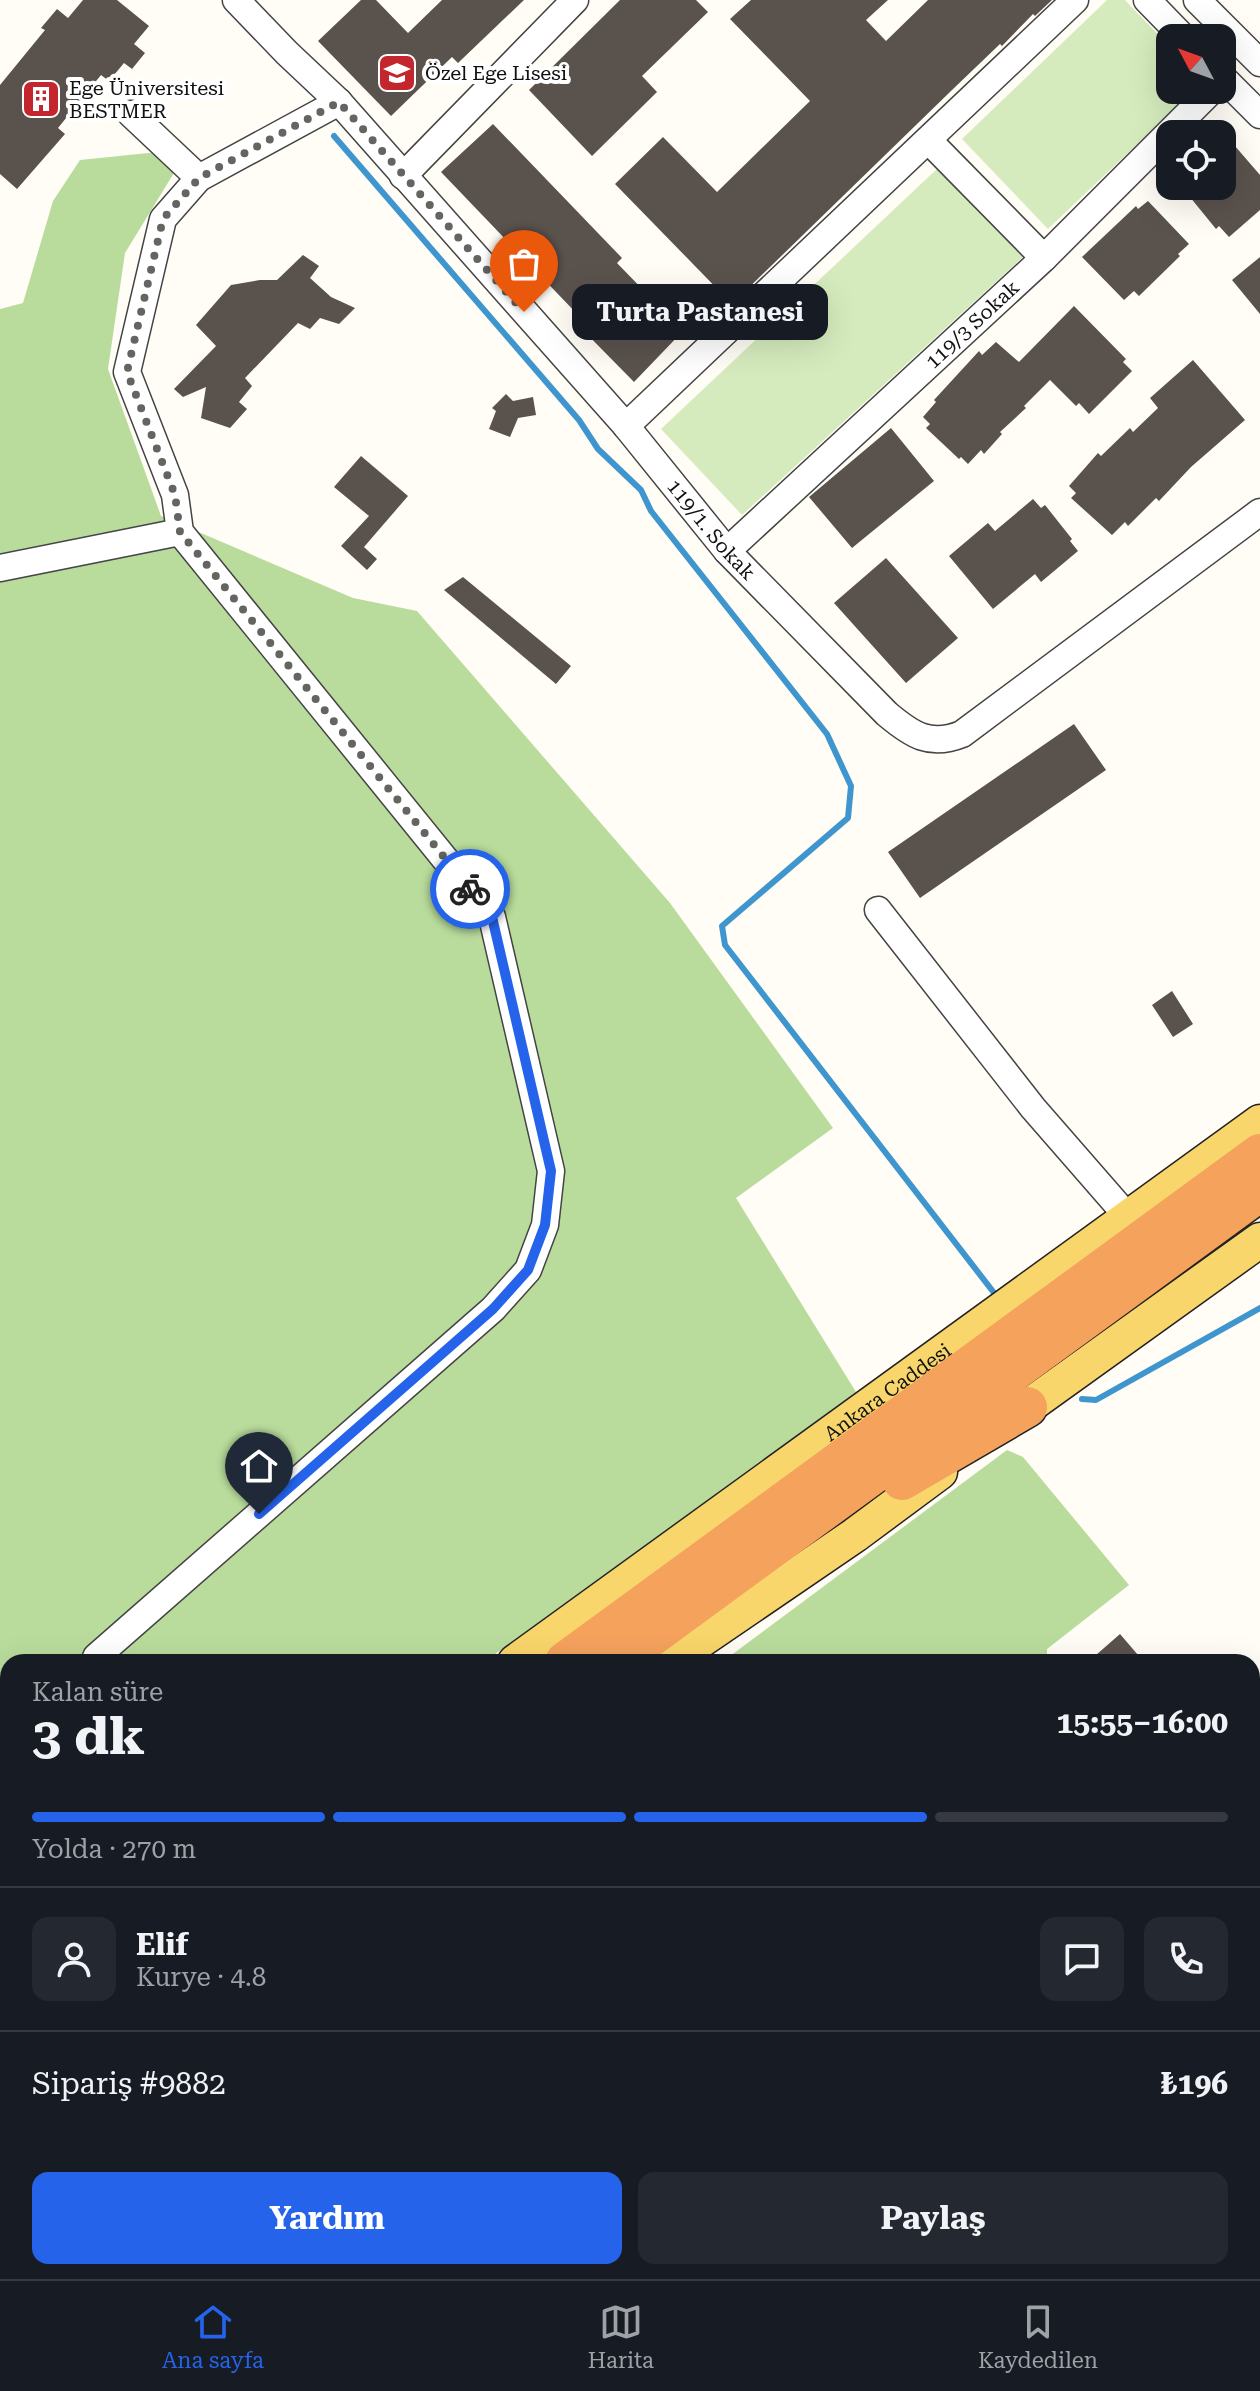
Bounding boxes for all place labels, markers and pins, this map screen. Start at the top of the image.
school or university icon: Özel Ege Lisesi [376,52,418,94]
place label: Özel Ege Lisesi [425,61,567,85]
place label: Ege Üniversitesi BESTMER [69,76,224,123]
building icon: Ege Üniversitesi BESTMER [20,78,62,120]
pin [490,230,558,312]
callout: Turta Pastanesi [572,284,828,340]
pin [225,1432,293,1514]

